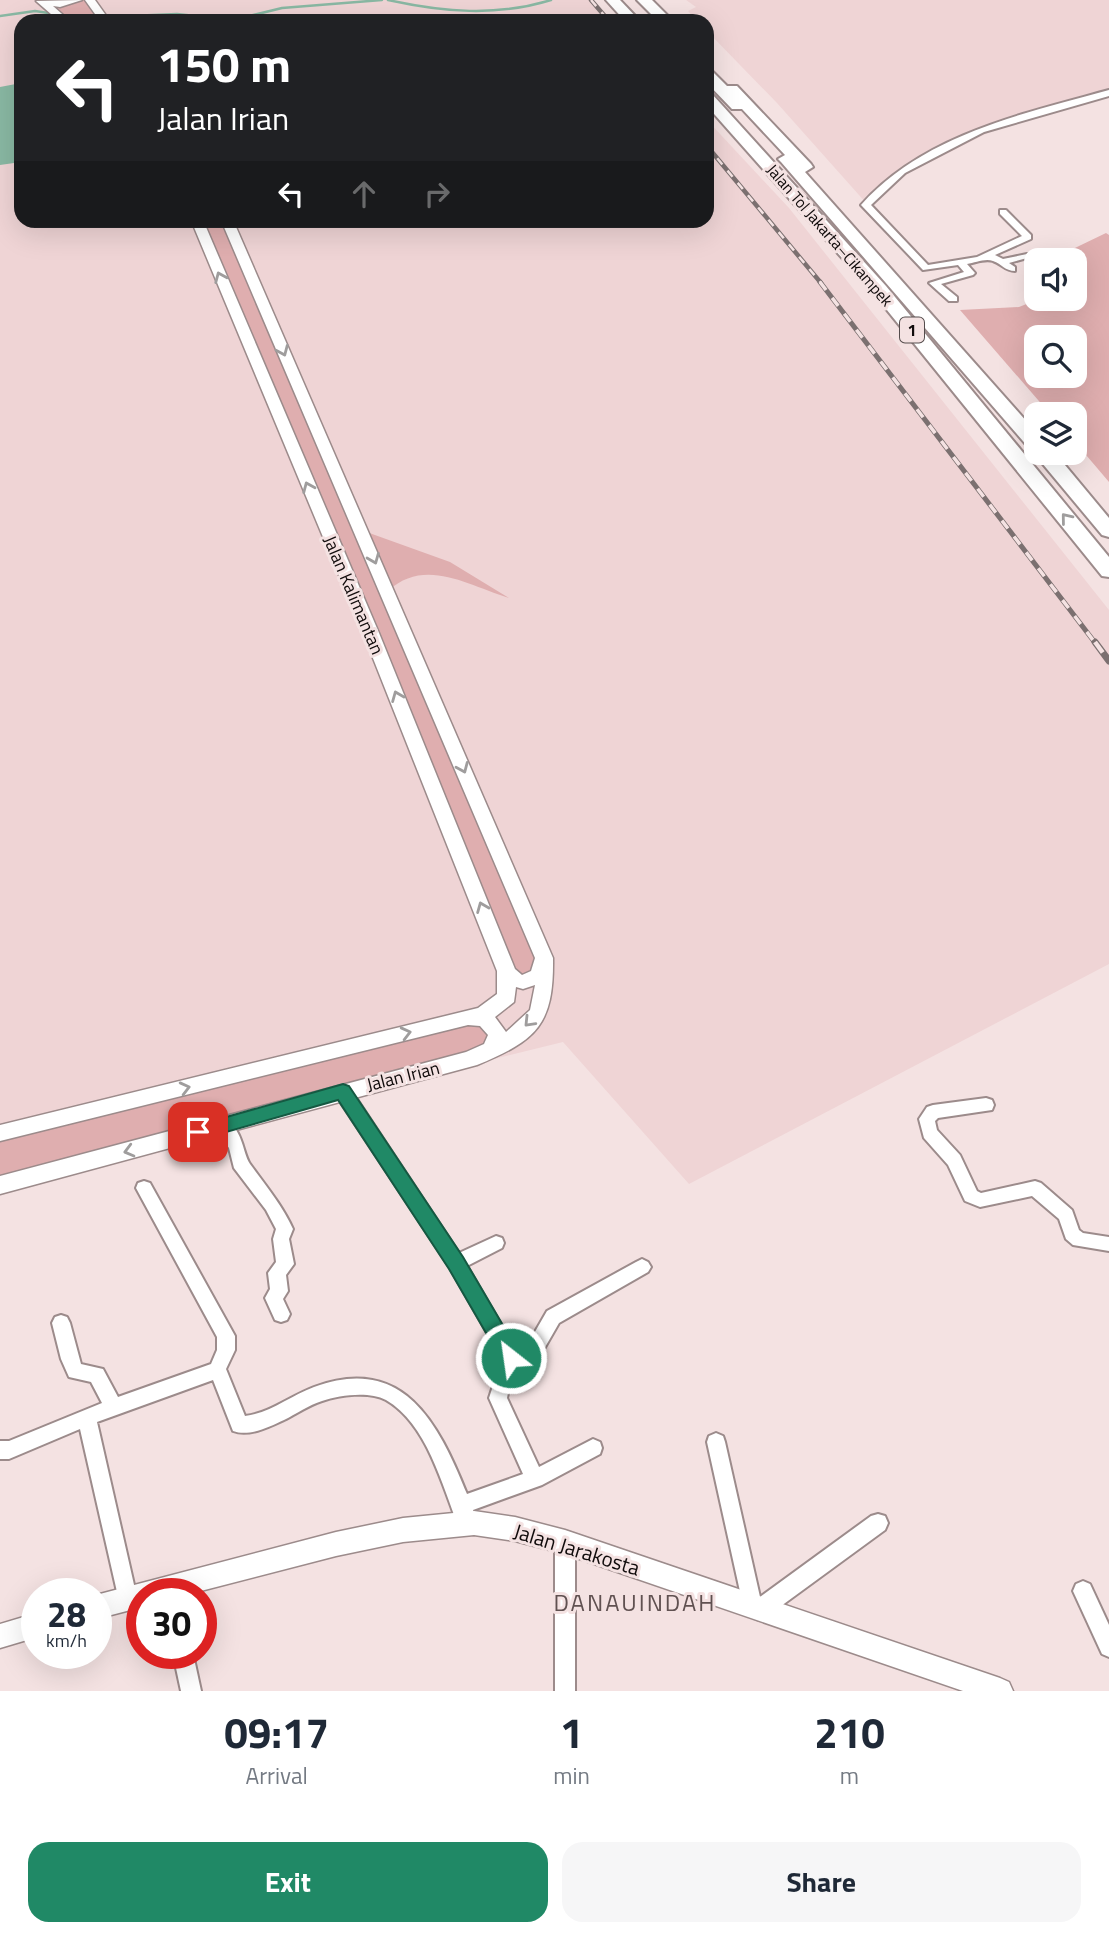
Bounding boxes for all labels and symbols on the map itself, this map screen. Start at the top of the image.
street label: Jalan Tol Jakarta–Cikampek [761,158,899,312]
one-way arrow [215,271,229,283]
road number: 1 [900,318,924,342]
one-way arrow [275,343,289,356]
one-way arrow [302,481,316,494]
one-way arrow [1061,513,1074,525]
street label: Jalan Kalimantan [317,531,391,659]
one-way arrow [365,553,379,565]
one-way arrow [391,691,405,703]
one-way arrow [455,762,469,774]
one-way arrow [476,902,490,914]
one-way arrow [524,1014,537,1027]
one-way arrow [400,1027,412,1041]
street label: Jalan Irian [364,1054,442,1098]
one-way arrow [179,1081,191,1096]
pin [168,1102,228,1162]
one-way arrow [123,1143,135,1157]
position arrow [474,1321,548,1395]
street label: Jalan Jarakosta [510,1515,645,1584]
speed limit sign: 30 [126,1578,217,1669]
district label: DANAUINDAH [553,1584,717,1620]

